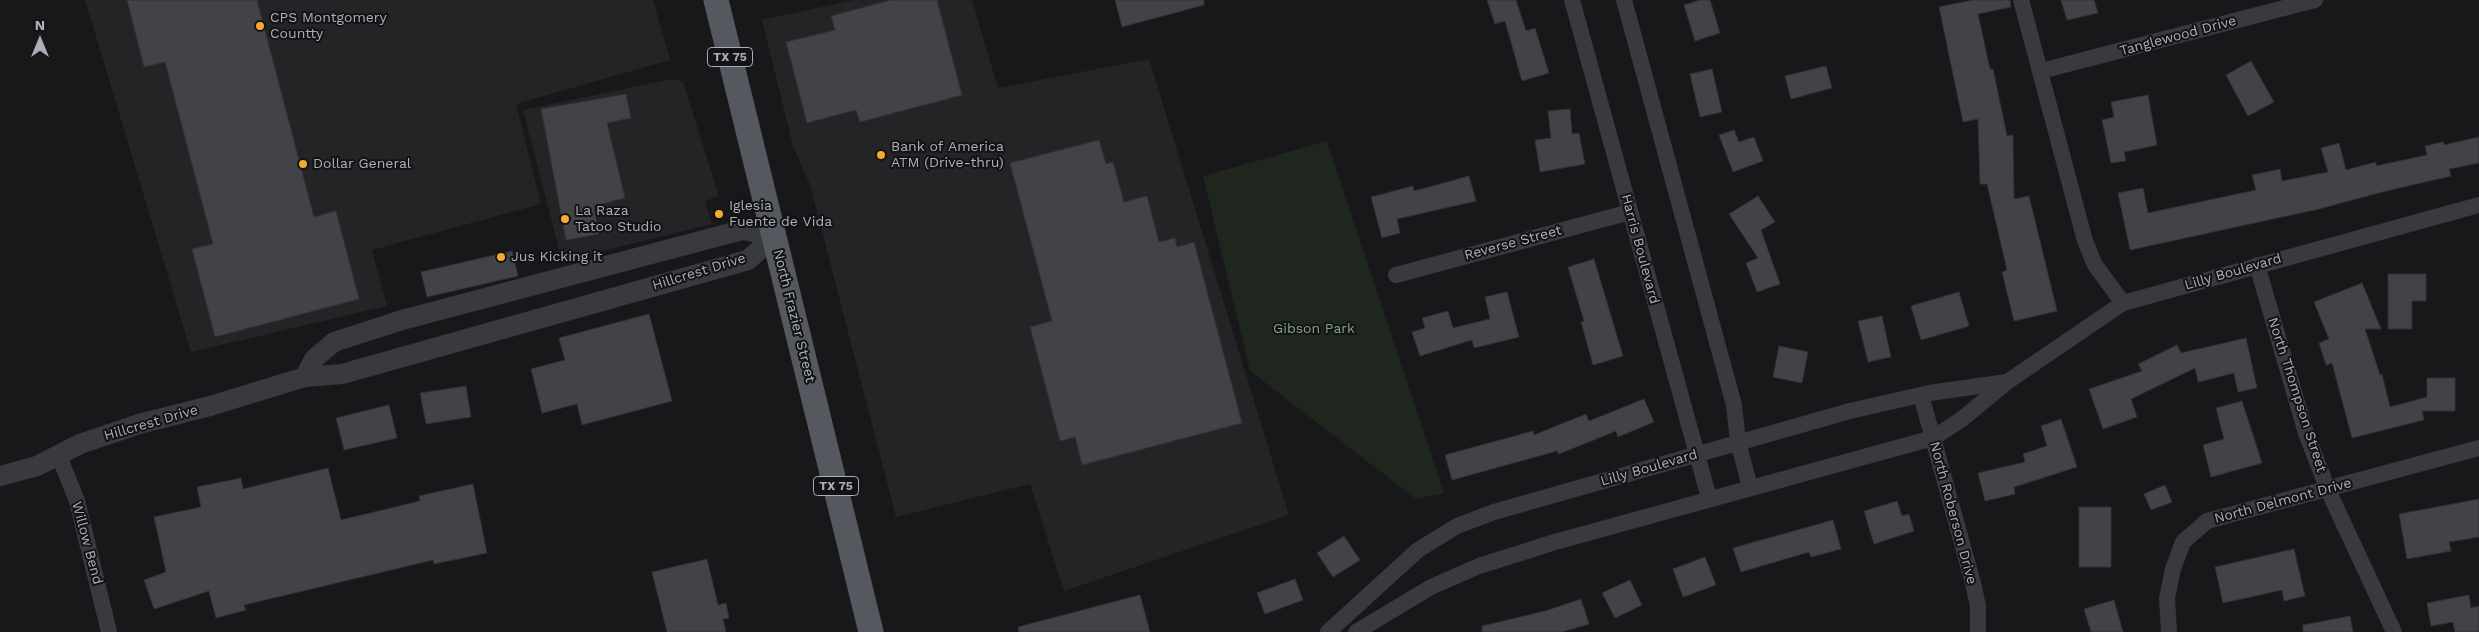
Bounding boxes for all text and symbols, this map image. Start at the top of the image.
place label: CPS Montgomery Countty [270,10,387,42]
street label: Tanglewood Drive [2118,12,2238,60]
north arrow [15,15,65,65]
text: N [35,17,45,33]
marker: CPS Montgomery Countty [254,20,266,32]
road number: TX 75 [708,48,752,66]
place label: Bank of America ATM (Drive-thru) [891,139,1004,172]
marker: Bank of America ATM (Drive-thru) [875,149,887,161]
place label: Dollar General [313,156,411,172]
marker: Dollar General [297,158,309,170]
street label: Harris Boulevard [1617,192,1663,306]
place label: Iglesia Fuente de Vida [729,198,832,230]
place label: La Raza Tatoo Studio [575,203,662,236]
marker: Iglesia Fuente de Vida [713,208,725,220]
marker: La Raza Tatoo Studio [559,213,571,225]
street label: Reverse Street [1462,222,1564,264]
street label: North Frazier Street [769,248,819,384]
place label: Jus Kicking it [511,249,602,265]
street label: Hillcrest Drive [650,250,748,294]
street label: Lilly Boulevard [2183,250,2283,294]
marker: Jus Kicking it [495,251,507,263]
street label: North Thompson Street [2264,315,2330,475]
park label: Gibson Park [1273,321,1355,337]
street label: Hillcrest Drive [102,402,200,444]
street label: North Roberson Drive [1926,440,1980,586]
street label: Lilly Boulevard [1599,446,1699,490]
street label: North Delmont Drive [2213,475,2353,527]
road number: TX 75 [814,476,858,496]
street label: Willow Bend [68,500,106,586]

